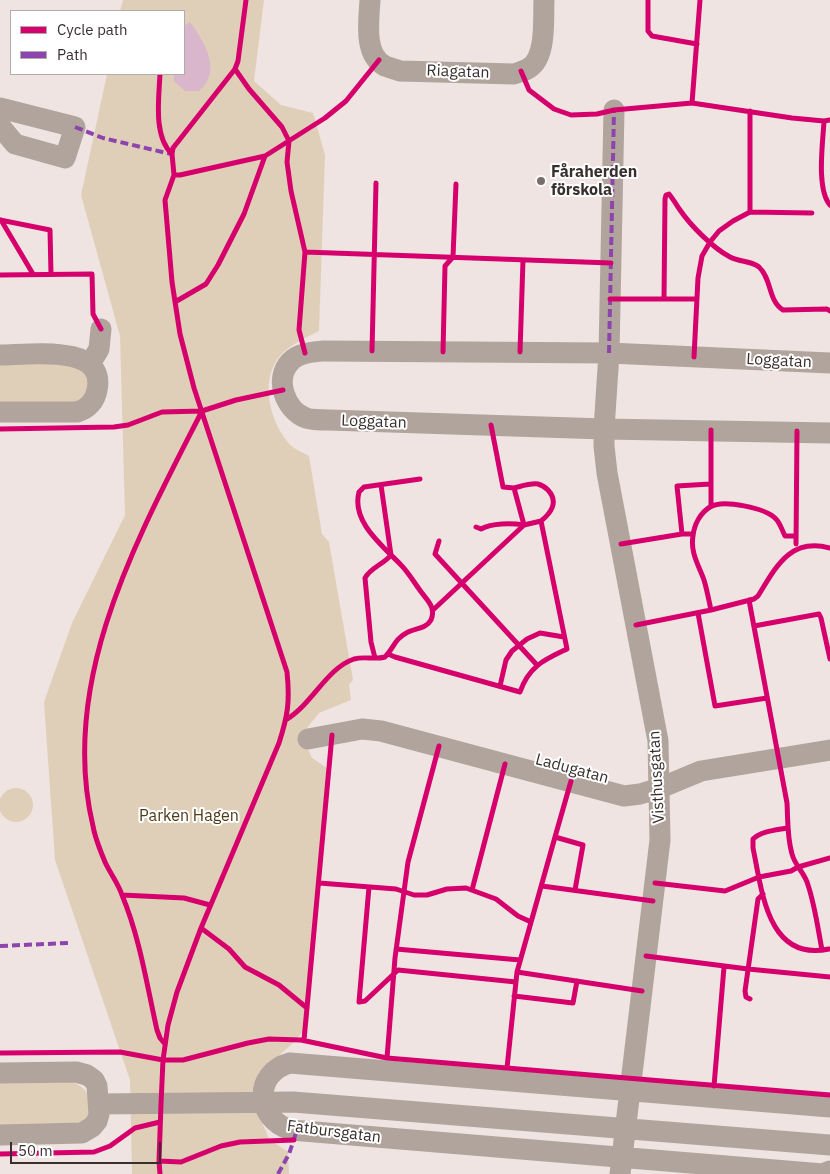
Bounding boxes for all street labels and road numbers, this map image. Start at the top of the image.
street label: Riagatan [426,61,490,83]
street label: Loggatan [746,350,812,372]
street label: Loggatan [341,411,407,433]
street label: Visthusgatan [645,730,669,824]
street label: Ladugatan [533,750,611,788]
street label: Fatbursgatan [286,1117,382,1147]

